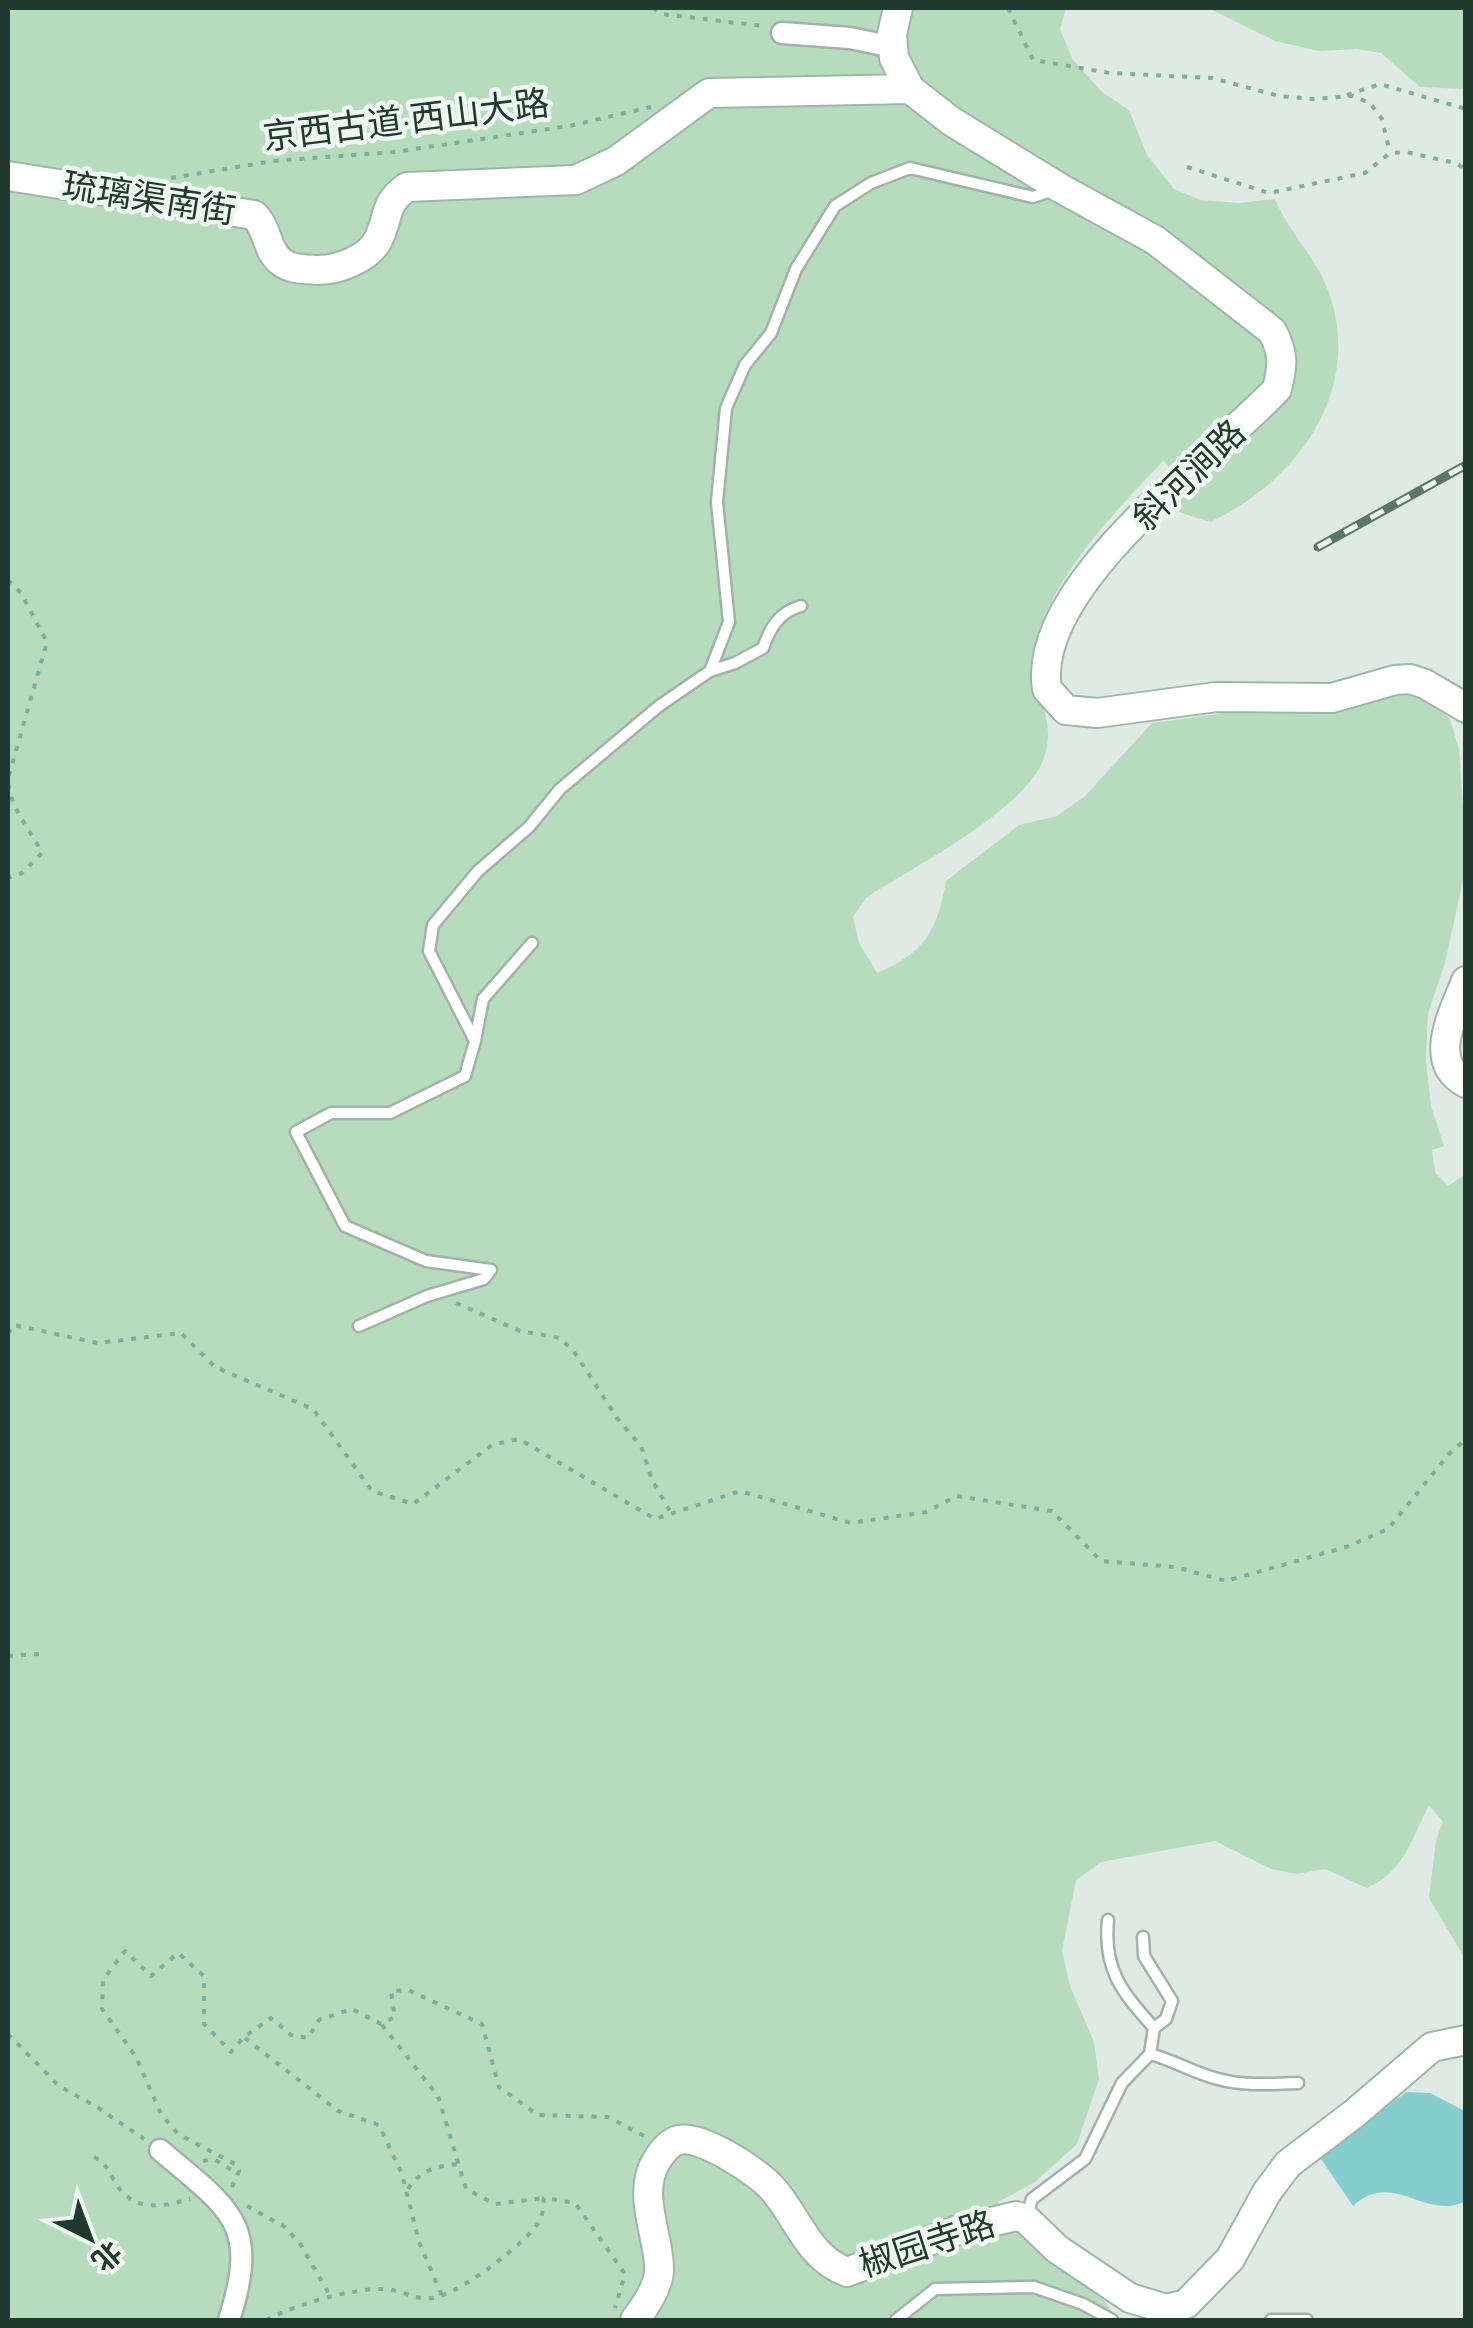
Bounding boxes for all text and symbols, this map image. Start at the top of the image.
street label: 京西古道·西山大路 [261,85,551,156]
street label: 琉璃渠南街 [60,167,238,230]
street label: 斜河涧路 [1126,413,1253,537]
north arrow [40,2188,140,2288]
street label: 椒园寺路 [855,2205,999,2284]
text: 北 [86,2235,127,2276]

